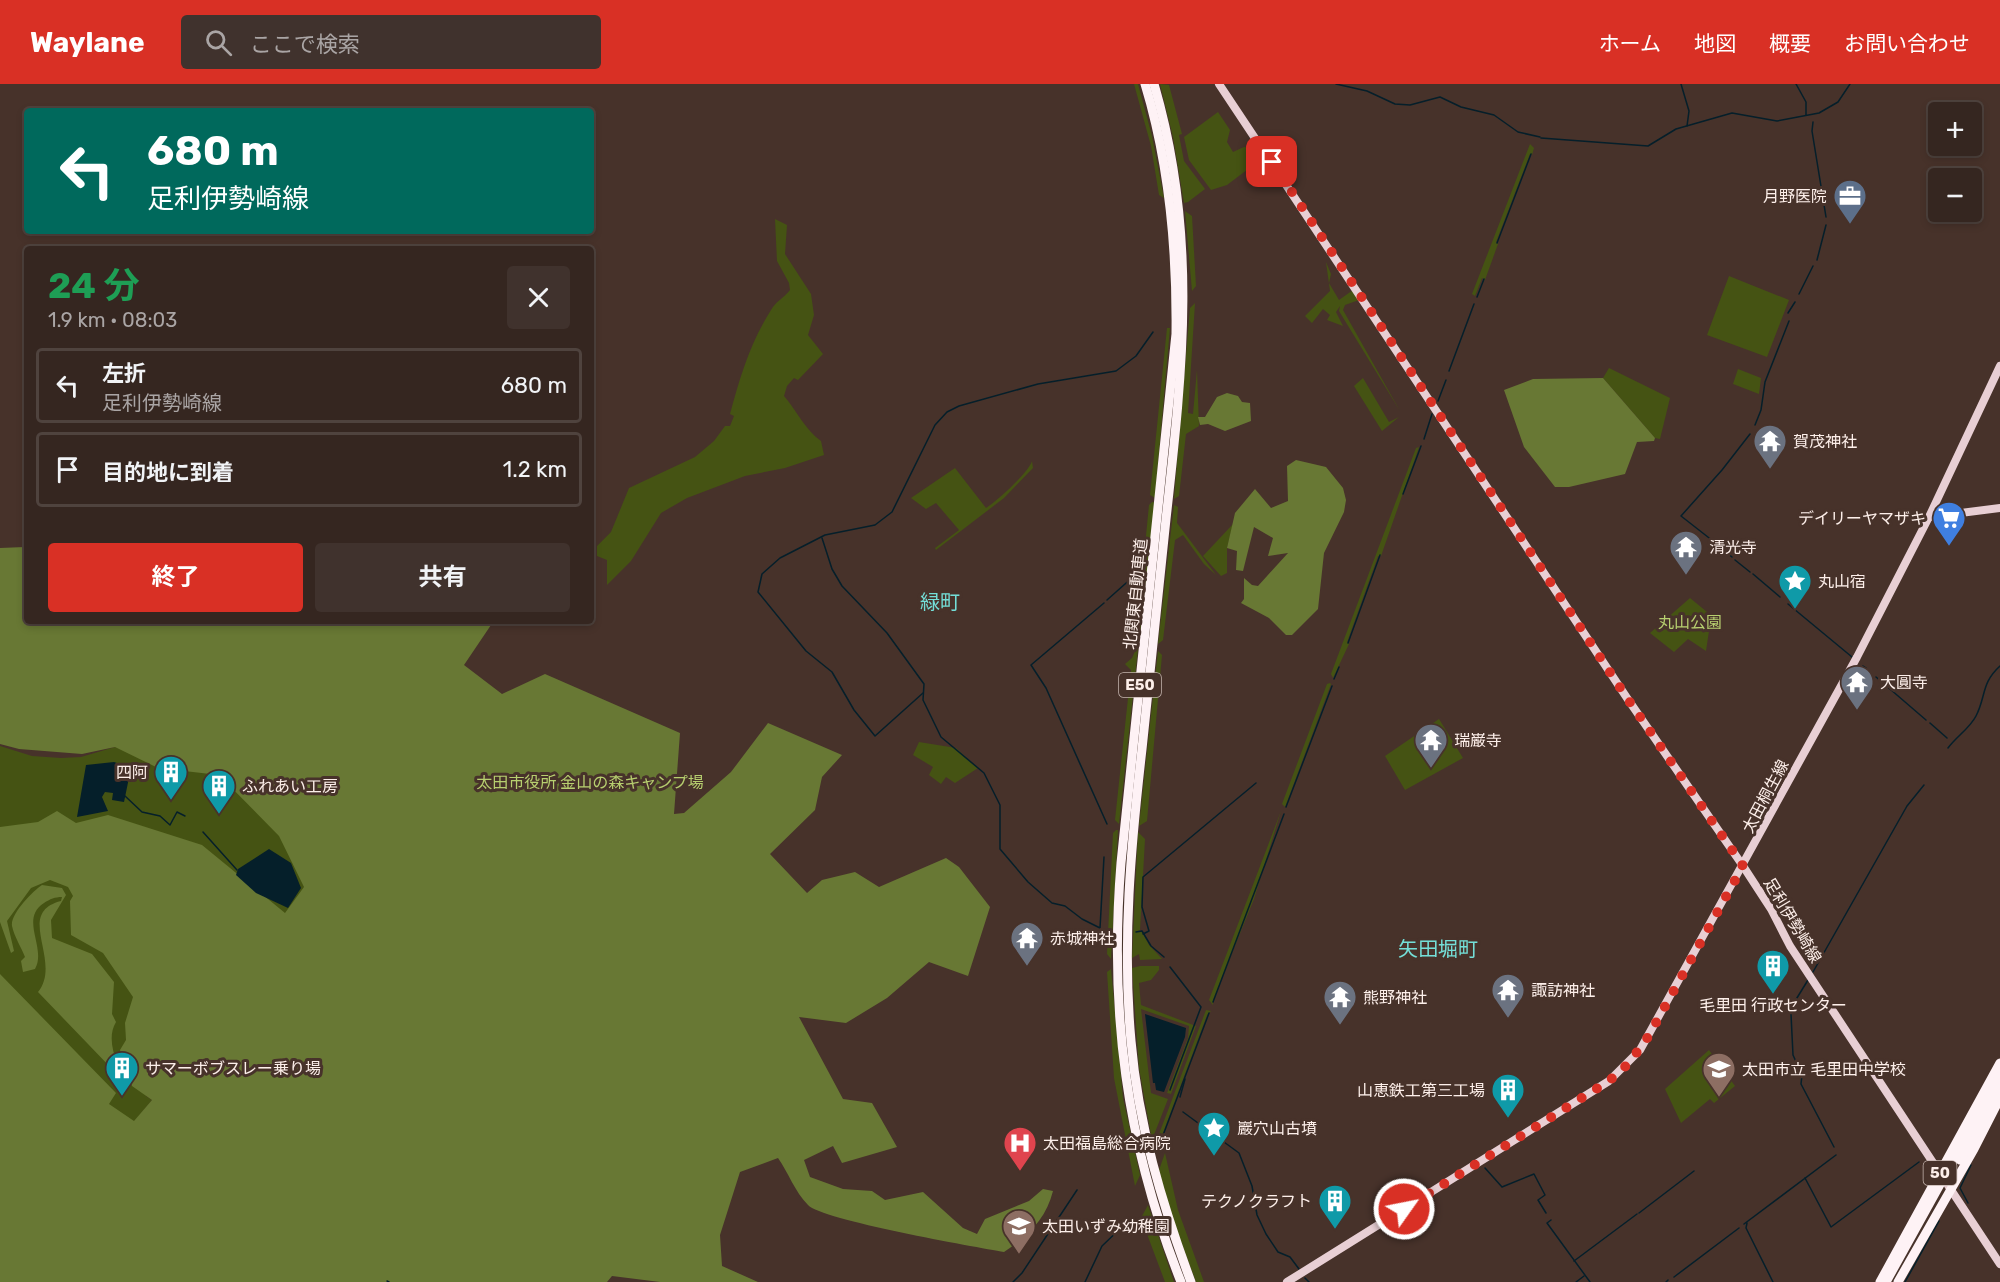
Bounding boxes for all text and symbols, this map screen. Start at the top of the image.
search box [181,15,601,69]
text: Waylane [30,26,145,59]
icon: search [202,26,235,59]
text: ここで検索 [250,31,360,58]
text: ホーム [1599,31,1661,56]
text: 地図 [1694,31,1736,56]
text: 概要 [1769,31,1811,56]
text: お問い合わせ [1844,31,1970,56]
map controls [1928,102,1982,222]
button: + [1928,102,1982,156]
text: 680 m [147,126,279,176]
icon: left [48,132,126,210]
pin [1246,136,1297,187]
icon: arrive [1255,145,1288,178]
button: − [1928,168,1982,222]
office icon: 月野医院 [1832,178,1868,225]
text: 足利伊勢崎線 [147,183,309,215]
place label: 月野医院 [1763,187,1827,206]
text: 24 分 [48,264,140,307]
button: close [507,266,570,329]
text: 1.9 km · 08:03 [48,308,177,332]
text: 左折 [102,360,146,387]
icon: left [51,369,84,402]
text: 680 m [501,372,567,399]
text: 足利伊勢崎線 [102,391,222,415]
temple icon: 賀茂神社 [1752,423,1788,470]
place label: 賀茂神社 [1793,432,1857,451]
icon: arrive [51,453,84,486]
text: 1.2 km [503,456,567,483]
text: 目的地に到着 [102,459,234,486]
supermarket icon: デイリーヤマザキ [1931,500,1967,547]
place label: デイリーヤマザキ [1798,509,1926,528]
temple icon: 清光寺 [1668,529,1704,576]
street label: 北関東自動車道 [1120,537,1151,651]
place label: 清光寺 [1709,538,1757,557]
button: 終了 [48,543,303,612]
button: 共有 [315,543,570,612]
place icon: 丸山宿 [1777,563,1813,610]
place label: 丸山宿 [1818,572,1866,591]
district label: 緑町 [920,590,960,614]
park label: 丸山公園 [1658,613,1722,632]
temple icon: 大圓寺 [1839,664,1875,711]
road number: E50 [1119,673,1161,697]
place label: 大圓寺 [1880,673,1928,692]
temple icon: 瑞巌寺 [1413,722,1449,769]
place label: 瑞巌寺 [1454,731,1502,750]
building icon: 四阿 [153,754,189,801]
street label: 太田桐生線 [1738,756,1793,836]
place label: 四阿 [116,763,148,782]
building icon: ふれあい工房 [201,768,237,815]
park label: 太田市役所 金山の森キャンプ場 [476,773,704,792]
place label: ふれあい工房 [242,777,338,796]
street label: 足利伊勢崎線 [1760,874,1825,966]
temple icon: 赤城神社 [1009,920,1045,967]
place label: 赤城神社 [1050,929,1114,948]
district label: 矢田堀町 [1398,937,1478,961]
building icon: 毛里田 行政センター [1755,948,1791,995]
temple icon: 諏訪神社 [1490,972,1526,1019]
temple icon: 熊野神社 [1322,979,1358,1026]
place label: 諏訪神社 [1531,981,1595,1000]
place label: 熊野神社 [1363,988,1427,1007]
place label: 毛里田 行政センター [1699,996,1847,1015]
building icon: サマーボブスレー乗り場 [104,1050,140,1097]
school or university icon: 太田市立 毛里田中学校 [1701,1051,1737,1098]
place label: サマーボブスレー乗り場 [145,1059,321,1078]
place label: 太田市立 毛里田中学校 [1742,1060,1906,1079]
building icon: 山恵鉄工第三工場 [1490,1072,1526,1119]
place label: 山恵鉄工第三工場 [1357,1081,1485,1100]
place icon: 巖穴山古墳 [1196,1110,1232,1157]
place label: 巖穴山古墳 [1237,1119,1317,1138]
hospital icon: 太田福島総合病院 [1002,1125,1038,1172]
place label: 太田福島総合病院 [1043,1134,1171,1153]
road number: 50 [1924,1161,1956,1185]
position arrow [1372,1177,1436,1241]
building icon: テクノクラフト [1317,1183,1353,1230]
place label: テクノクラフト [1201,1192,1312,1211]
school or university icon: 太田いずみ幼稚園 [1001,1208,1037,1255]
place label: 太田いずみ幼稚園 [1042,1217,1170,1236]

